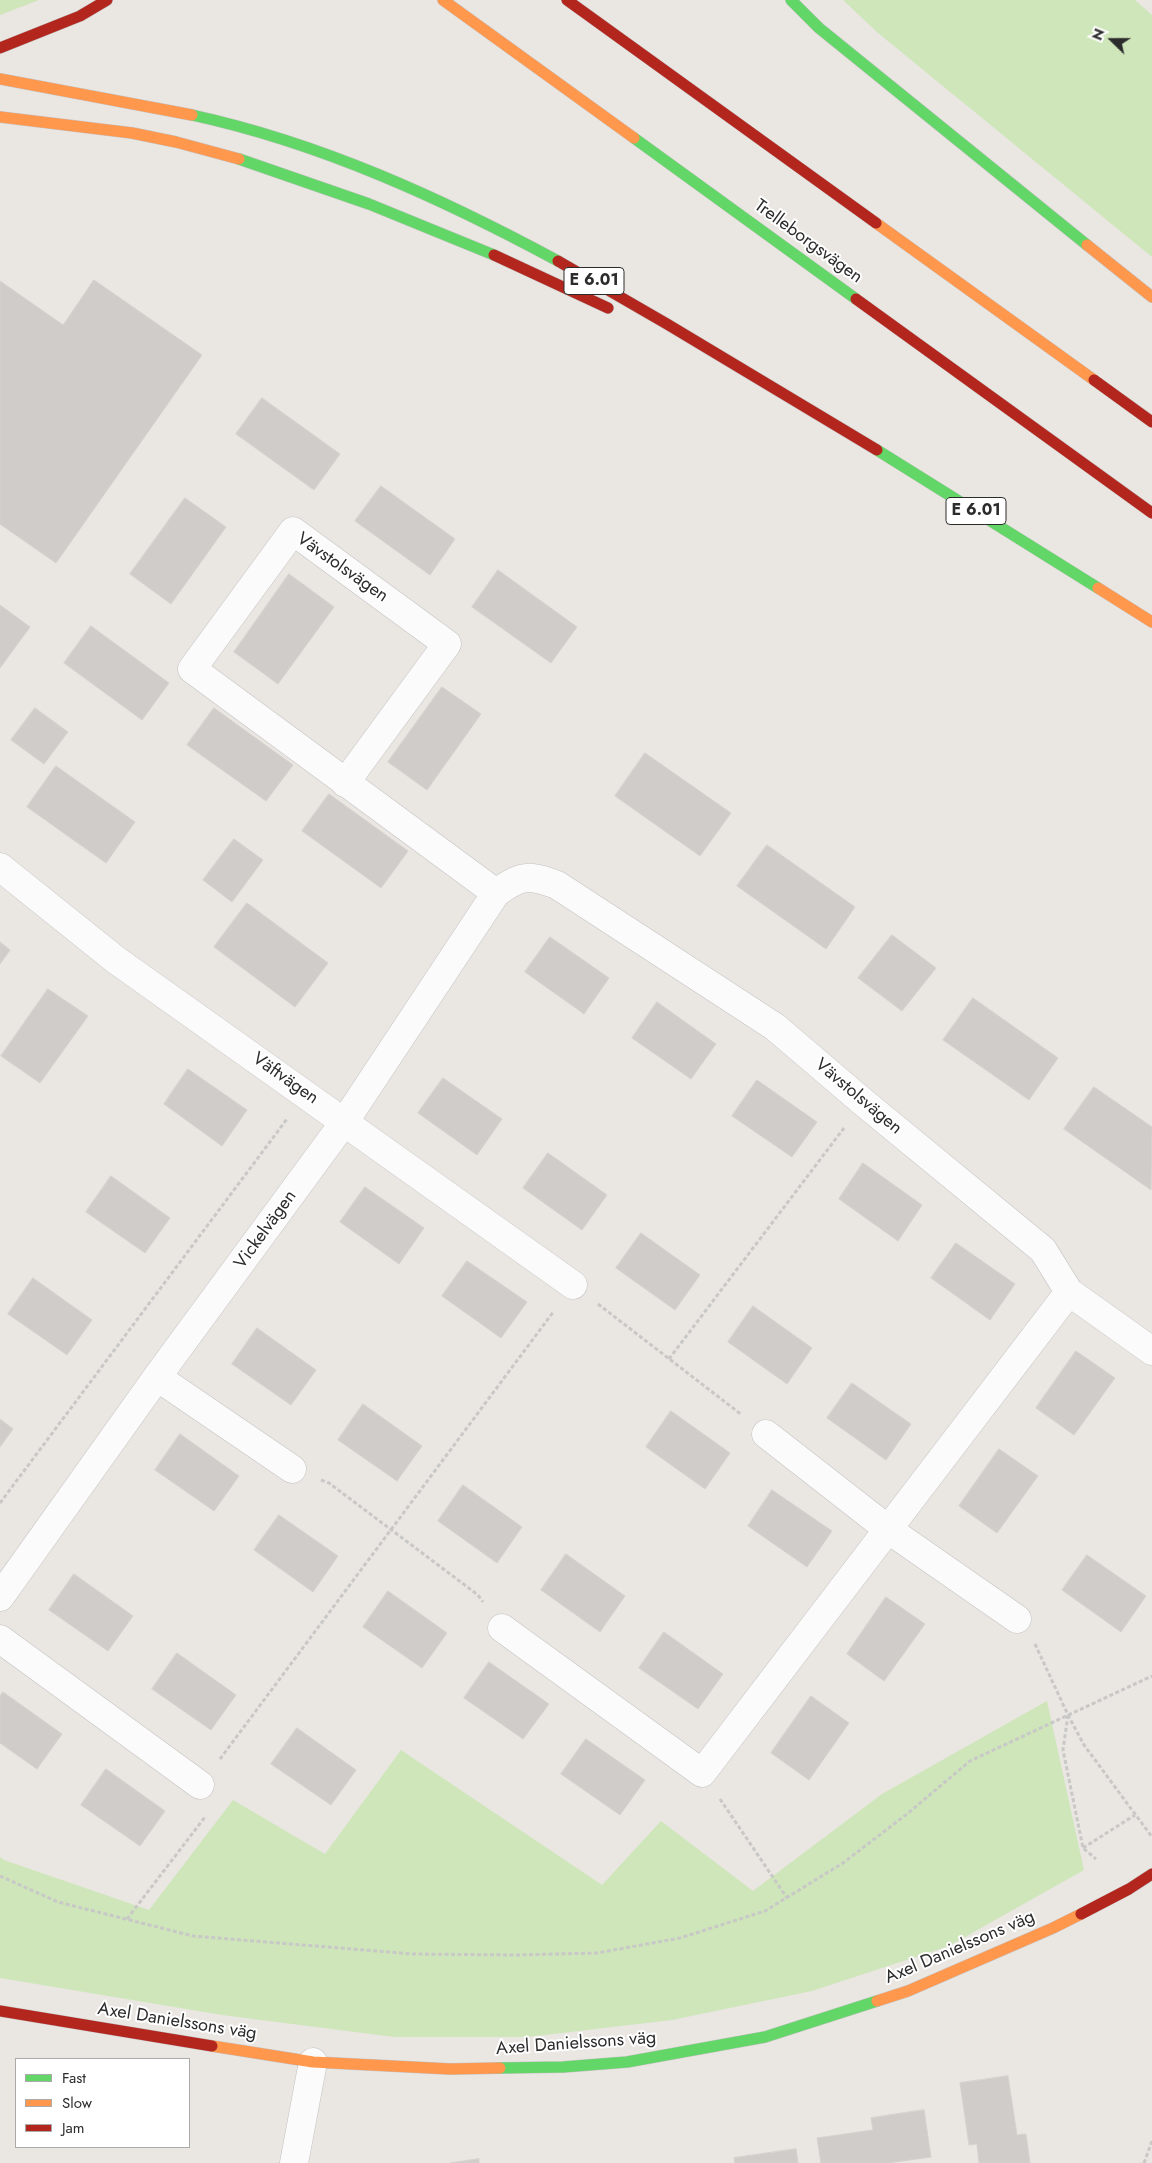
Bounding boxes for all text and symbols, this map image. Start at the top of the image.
north arrow [1087,15,1137,65]
text: N [1087,25,1109,43]
street label: Trelleborgsvägen [750,195,866,289]
road number: E 6.01 [564,268,624,294]
road number: E 6.01 [946,498,1006,524]
street label: Vävstolsvägen [292,529,392,607]
street label: Väftvägen [248,1048,322,1110]
street label: Vävstolsvägen [810,1054,906,1140]
street label: Vickelvägen [230,1186,302,1274]
street label: Axel Danielssons väg [882,1907,1038,1989]
street label: Axel Danielssons väg [96,1999,258,2045]
street label: Axel Danielssons väg [495,2028,657,2060]
legend [15,2058,190,2148]
text: Fast [62,2067,86,2089]
text: Slow [62,2092,92,2114]
text: Jam [62,2117,85,2139]

